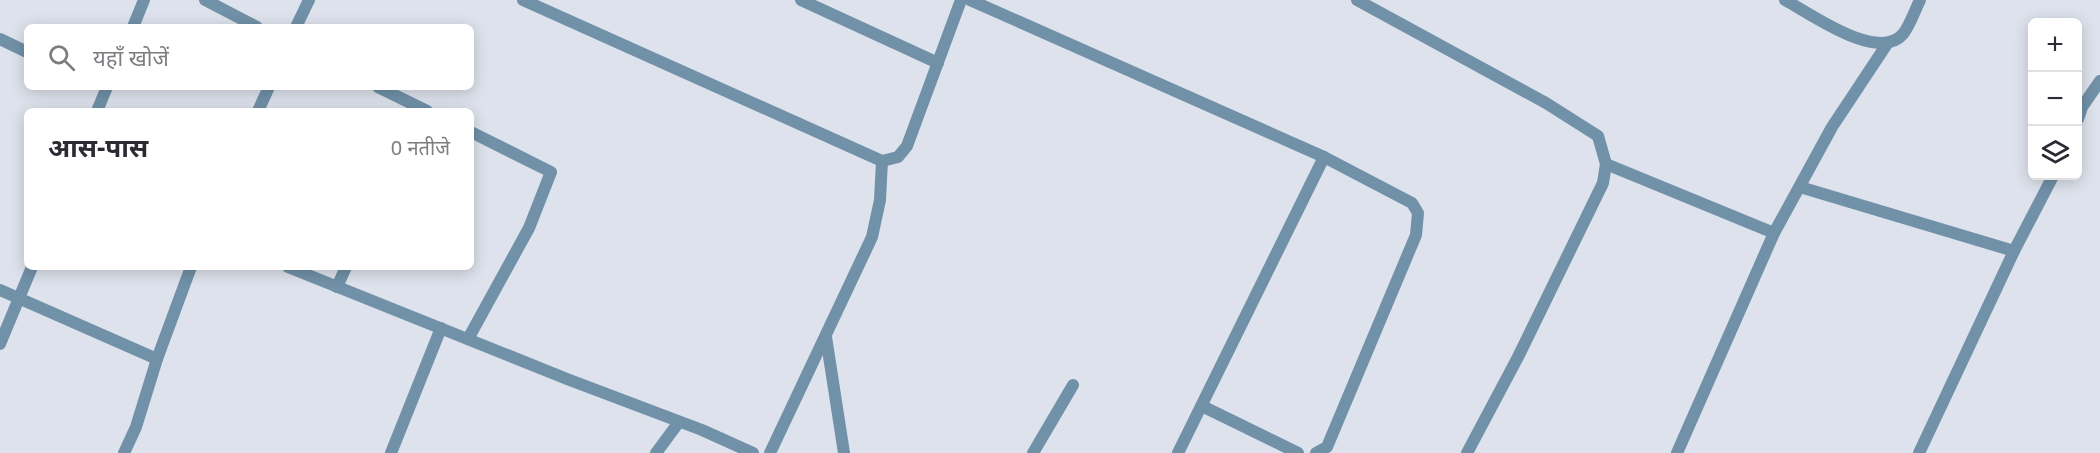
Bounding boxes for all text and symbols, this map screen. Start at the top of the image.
map controls [2028,18,2082,180]
button: + [2028,18,2082,72]
search box [24,24,474,90]
icon: search [45,41,78,74]
text: यहाँ खोजें [93,42,169,72]
button: − [2028,72,2082,126]
button: layers [2028,126,2082,180]
text: आस-पास [48,129,148,165]
text: 0 नतीजे [391,134,450,161]

